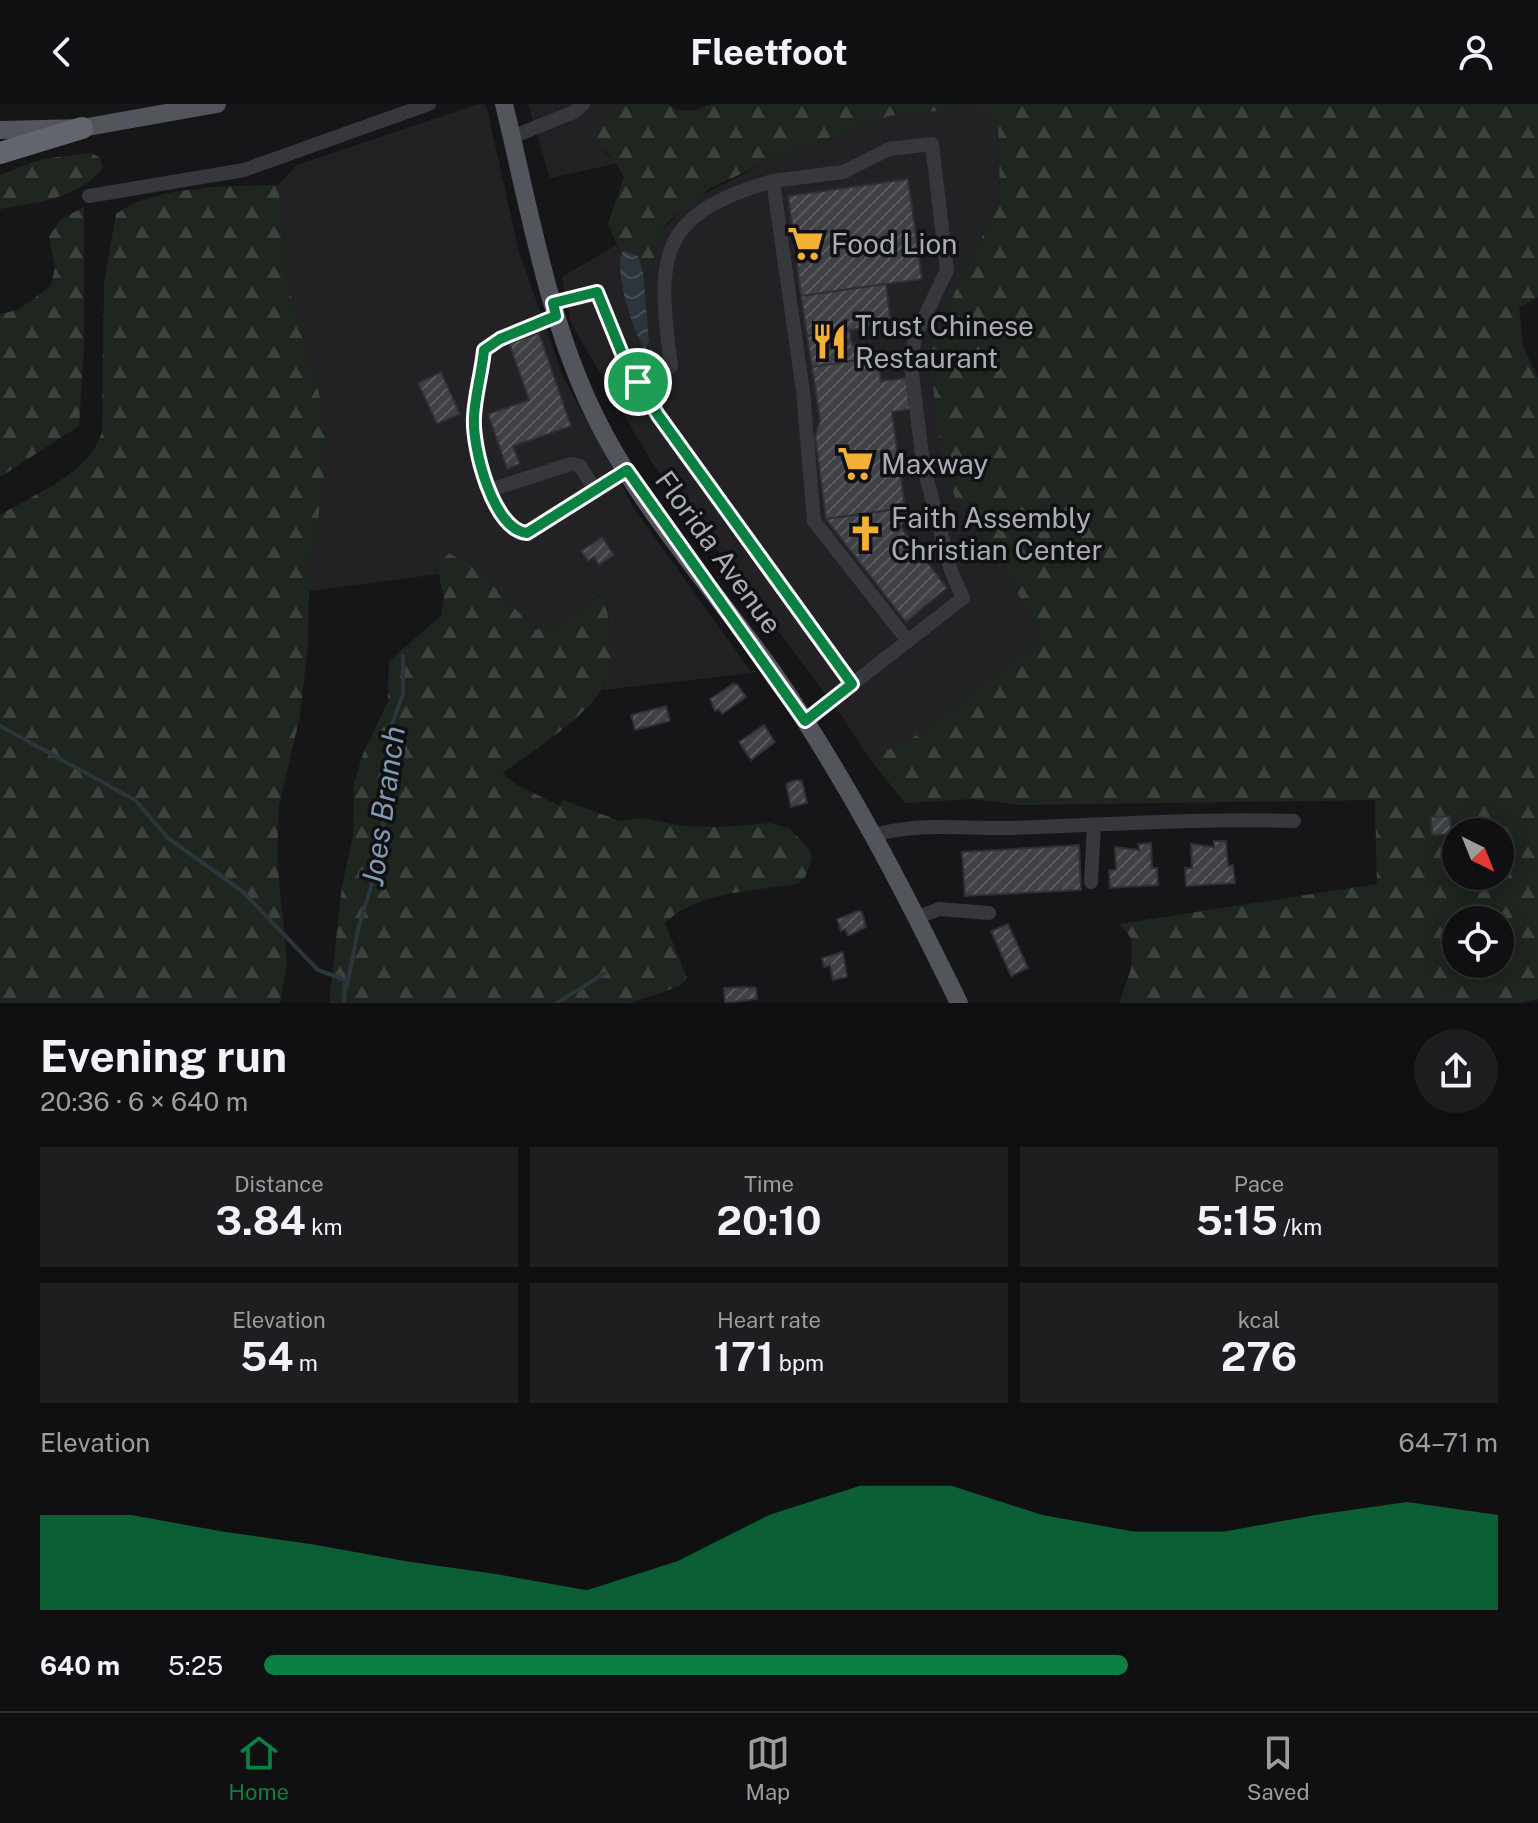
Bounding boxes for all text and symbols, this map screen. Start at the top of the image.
icon: back [40,30,84,74]
icon: person [1454,30,1498,74]
text: Fleetfoot [690,31,848,73]
supermarket icon: Food Lion [786,224,824,262]
place label: Food Lion [831,227,957,260]
place label: Trust Chinese Restaurant [855,309,1034,374]
restaurant icon: Trust Chinese Restaurant [810,322,848,360]
pin [604,348,672,416]
icon: arrive [616,360,660,404]
supermarket icon: Maxway [836,444,874,482]
place label: Maxway [881,447,988,480]
street label: Florida Avenue [649,464,789,640]
place label: Faith Assembly Christian Center [891,501,1102,566]
church icon: Faith Assembly Christian Center [846,514,884,552]
water label: Joes Branch [354,724,412,888]
north arrow [1442,818,1514,890]
map controls [1442,818,1514,978]
button: locate [1442,906,1514,978]
button: share [1414,1029,1498,1113]
text: Evening run [40,1030,287,1082]
text: 20:36 · 6 × 640 m [40,1086,248,1117]
text: Distance [234,1171,324,1197]
text: Time [744,1171,794,1197]
text: Pace [1234,1171,1284,1197]
text: 3.84 [215,1197,306,1244]
text: 20:10 [717,1197,821,1244]
text: 5:15 [1196,1197,1278,1244]
text: km [306,1214,343,1240]
text: /km [1278,1214,1322,1240]
text: Elevation [232,1307,326,1333]
text: Heart rate [717,1307,821,1333]
text: kcal [1238,1307,1280,1333]
text: 54 [240,1333,293,1380]
text: 171 [714,1333,774,1380]
text: 276 [1221,1333,1297,1380]
text: m [293,1350,318,1376]
text: bpm [774,1350,824,1376]
text: Elevation [40,1427,150,1458]
text: 64–71 m [1399,1427,1498,1458]
text: 640 m [40,1650,120,1681]
text: 5:25 [168,1650,223,1681]
tab: Home [228,1731,289,1805]
tab: Map [746,1731,790,1805]
tab: Saved [1247,1731,1310,1805]

